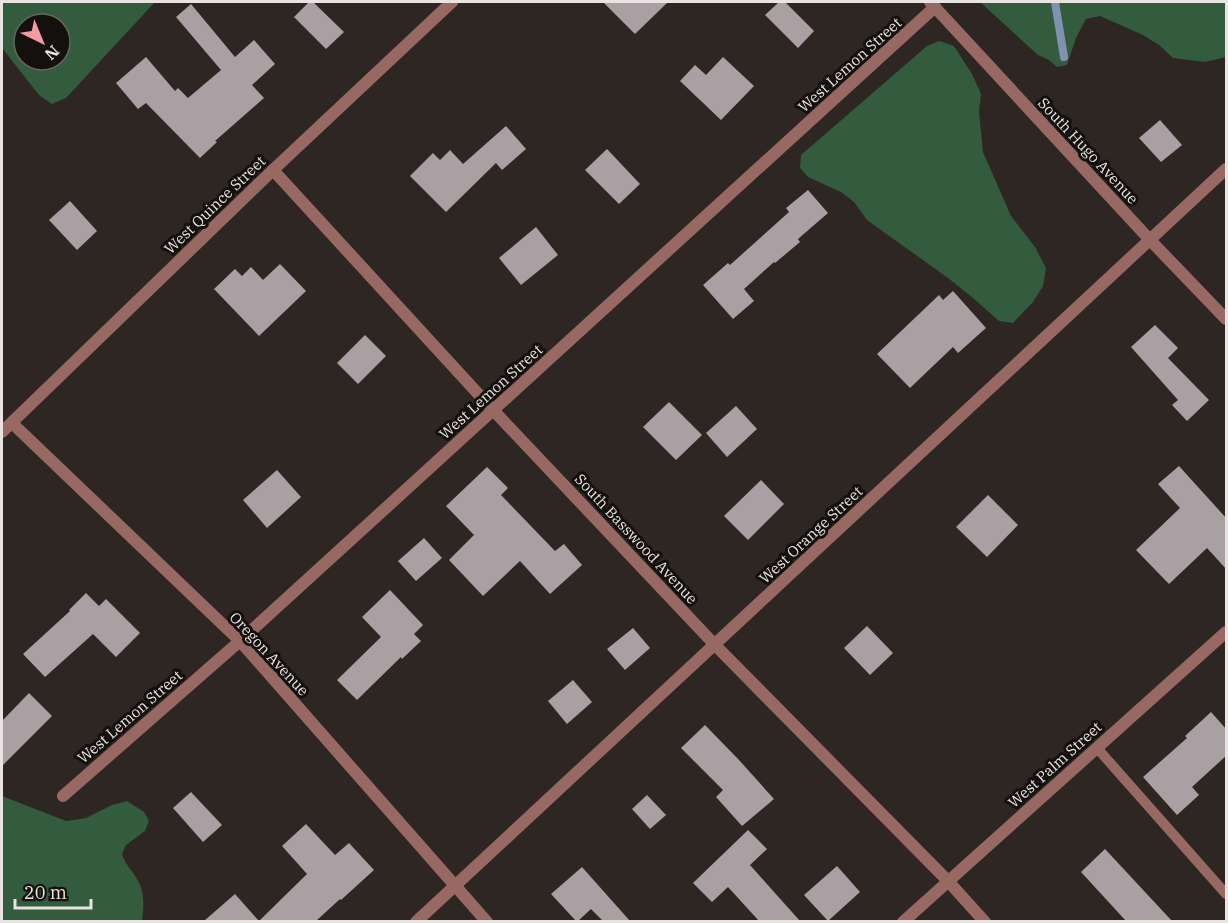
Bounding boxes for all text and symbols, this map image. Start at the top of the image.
north arrow [12,12,72,72]
street label: West Lemon Street [794,13,905,116]
text: N [41,41,64,65]
street label: South Hugo Avenue [1034,94,1143,208]
street label: West Quince Street [160,151,269,258]
street label: West Lemon Street [435,340,546,443]
street label: South Basswood Avenue [571,469,702,608]
street label: West Orange Street [755,482,866,588]
street label: Oregon Avenue [226,608,313,700]
street label: West Lemon Street [73,666,186,767]
street label: West Palm Street [1004,718,1105,812]
scale bar [15,872,92,910]
text: 20 m [24,881,67,904]

